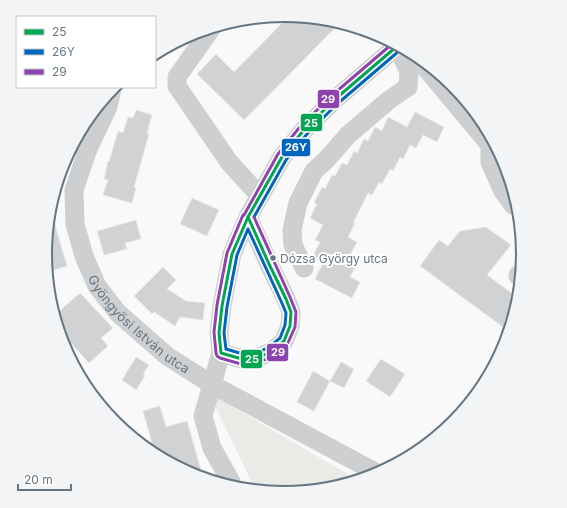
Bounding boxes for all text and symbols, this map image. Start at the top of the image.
legend [16,16,156,88]
text: 25 [52,24,67,39]
text: 26Y [52,44,75,59]
text: 29 [52,64,67,79]
line badge: 29 [317,89,340,109]
text: 29 [321,92,335,106]
line badge: 25 [300,113,323,132]
text: 25 [304,116,318,130]
line badge: 26Y [281,138,311,157]
text: 26Y [285,140,307,154]
place label: Dózsa György utca [280,251,388,266]
marker: Dózsa György utca [268,253,278,263]
street label: Gyöngyösi István utca [85,272,193,376]
line badge: 29 [266,343,289,362]
text: 29 [271,345,285,359]
line badge: 25 [240,349,263,369]
text: 25 [245,352,259,366]
scale bar [18,466,71,492]
text: 20 m [24,472,53,487]

